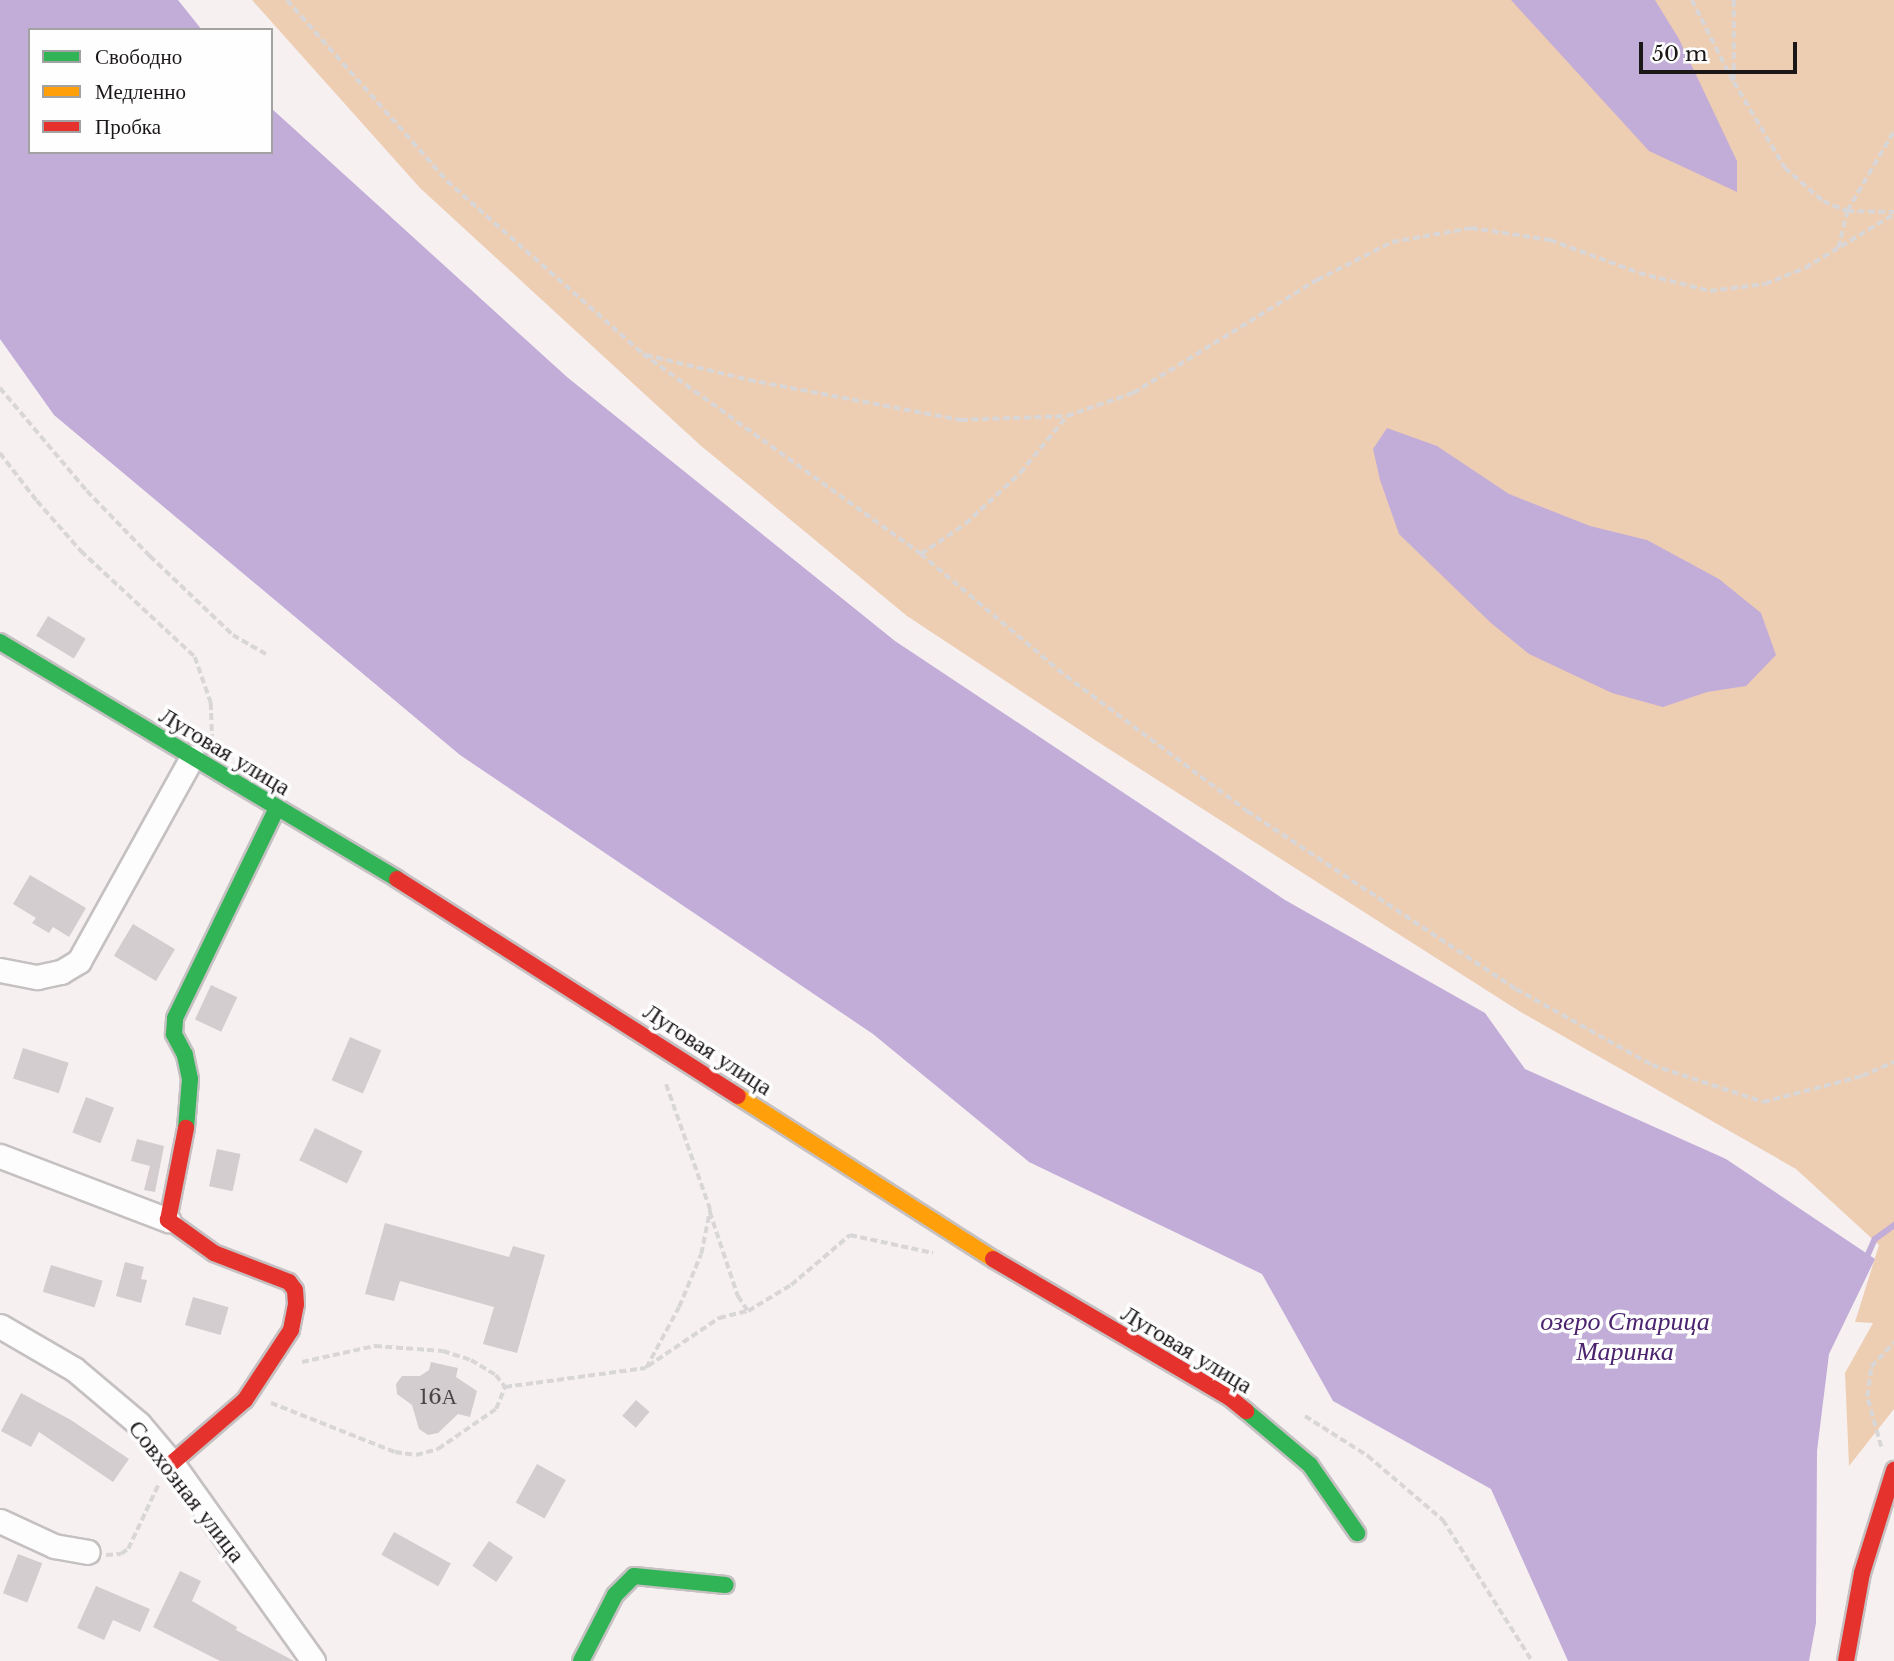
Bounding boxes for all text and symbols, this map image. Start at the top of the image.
legend [28,28,273,154]
scale bar [1642,28,1800,72]
text: 50 m [1652,41,1707,67]
text: Свободно [95,44,182,70]
text: Медленно [95,79,186,105]
text: Пробка [95,114,161,140]
street label: Луговая улица [154,701,296,801]
street label: Луговая улица [638,997,778,1101]
street label: Луговая улица [1116,1299,1258,1399]
water label: озеро Старица Маринка [1540,1306,1710,1368]
house number: 16А [419,1384,457,1410]
street label: Совхозная улица [123,1414,251,1568]

